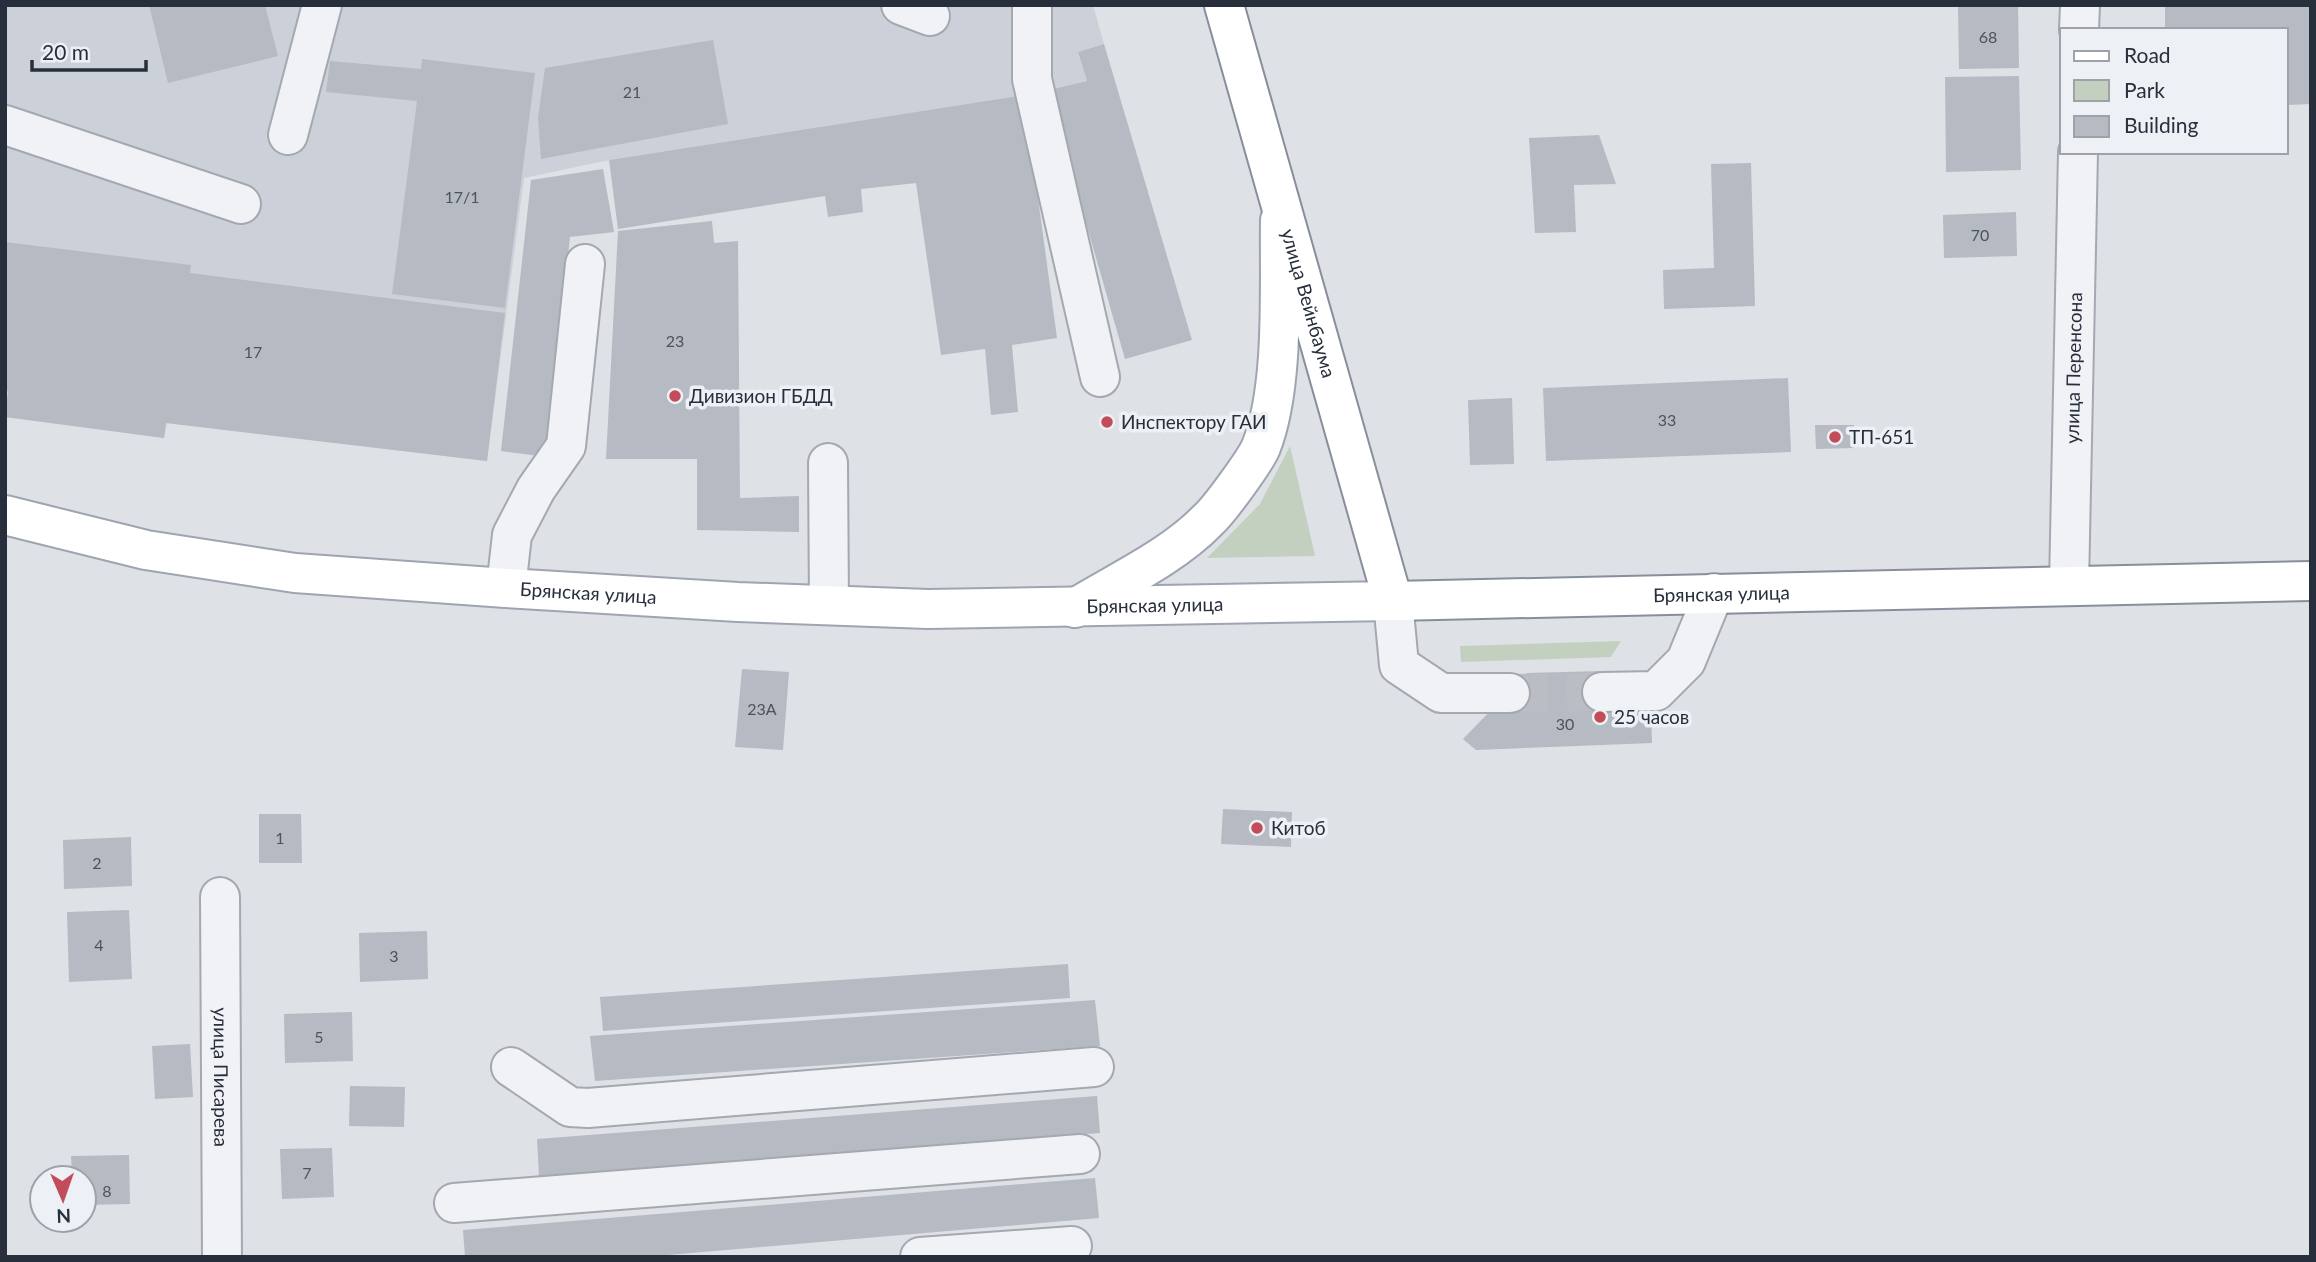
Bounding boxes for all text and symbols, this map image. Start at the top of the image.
house number: 68 [1979,27,1997,46]
scale bar [32,28,145,72]
legend [2060,28,2288,154]
text: 20 m [42,39,89,64]
text: Road [2124,42,2171,67]
text: Park [2124,77,2165,102]
house number: 21 [623,82,641,101]
text: Building [2124,112,2199,137]
house number: 17/1 [444,187,480,206]
house number: 70 [1971,225,1989,244]
street label: улица Вейнбаума [1277,226,1341,380]
street label: улица Перенсона [2060,292,2086,444]
house number: 23 [666,331,684,350]
house number: 17 [244,342,262,361]
place label: Дивизион ГБДД [689,384,833,407]
marker: Дивизион ГБДД [667,388,683,404]
place label: Инспектору ГАИ [1121,410,1267,433]
house number: 33 [1658,410,1676,429]
marker: Инспектору ГАИ [1099,414,1115,430]
place label: ТП-651 [1849,425,1914,448]
marker: ТП-651 [1827,429,1843,445]
street label: Брянская улица [519,577,657,608]
street label: Брянская улица [1653,580,1790,606]
street label: Брянская улица [1086,592,1223,617]
house number: 23А [747,699,777,718]
place label: 25 часов [1614,705,1689,728]
marker: 25 часов [1592,709,1608,725]
house number: 30 [1556,714,1574,733]
place label: Китоб [1271,816,1326,839]
marker: Китоб [1249,820,1265,836]
house number: 1 [275,828,285,847]
house number: 2 [92,853,102,872]
house number: 4 [94,935,104,954]
house number: 3 [389,946,399,965]
street label: улица Писарева [210,1007,233,1147]
house number: 5 [314,1027,324,1046]
house number: 7 [302,1163,312,1182]
north arrow [28,1164,98,1234]
house number: 8 [102,1181,112,1200]
text: N [56,1205,71,1228]

